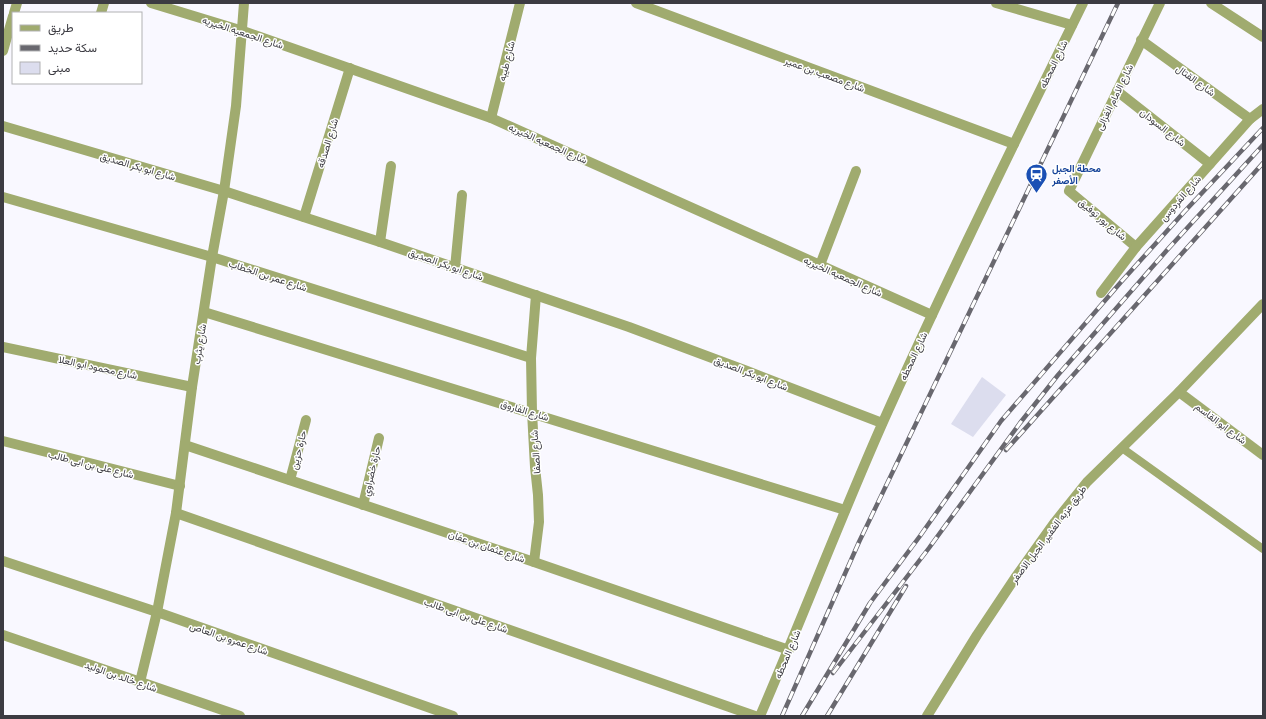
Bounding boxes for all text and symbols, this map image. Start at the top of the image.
legend [12,12,142,84]
street label: شارع الجمعيه الخيريه [201,13,285,52]
text: طريق [48,20,74,36]
street label: شارع المحطه [1036,38,1071,90]
text: سكة حديد [48,40,97,55]
street label: شارع طيبه [495,40,518,83]
street label: شارع مصعب بن عمير [782,54,867,95]
text: مبنى [48,60,70,76]
street label: شارع الامام الغزالى [1093,62,1136,132]
street label: شارع القتال [1174,62,1218,99]
street label: شارع السودان [1137,106,1188,149]
street label: شارع الصدقه [314,117,341,169]
street label: شارع الجمعيه الخيريه [506,120,589,167]
street label: شارع ابو بكر الصديق [99,149,177,184]
station icon: محطة الجبل الأصفر [1024,161,1050,194]
place label: محطة الجبل الأصفر [1051,162,1102,187]
street label: شارع الفردوس [1157,173,1204,224]
street label: شارع بور توفيق [1076,196,1129,243]
street label: شارع ابو بكر الصديق [407,246,485,283]
street label: شارع الجمعيه الخيريه [801,253,884,300]
street label: شارع عمر بن الخطاب [227,257,309,294]
street label: شارع يثرب [190,323,209,365]
street label: شارع المحطه [897,330,930,382]
street label: شارع محمود ابو العلا [57,353,139,382]
street label: شارع ابو بكر الصديق [712,353,790,394]
street label: شارع الفاروق [499,397,551,424]
street label: شارع ابو القاسم [1192,400,1249,447]
street label: حارة حزين [287,429,310,471]
street label: شارع الصفا [527,430,544,474]
street label: حارة خضراوي [359,444,386,498]
street label: شارع على بن ابى طالب [47,448,135,481]
street label: طريق عزبه الغفير, الجبل الاصفر [1007,482,1090,587]
street label: شارع عثمان بن عفان [447,527,527,566]
street label: شارع على بن ابى طالب [422,595,509,636]
street label: شارع عمرو بن العاص [188,619,270,658]
street label: شارع المحطه [771,628,804,681]
street label: شارع خالد بن الوليد [83,658,159,695]

